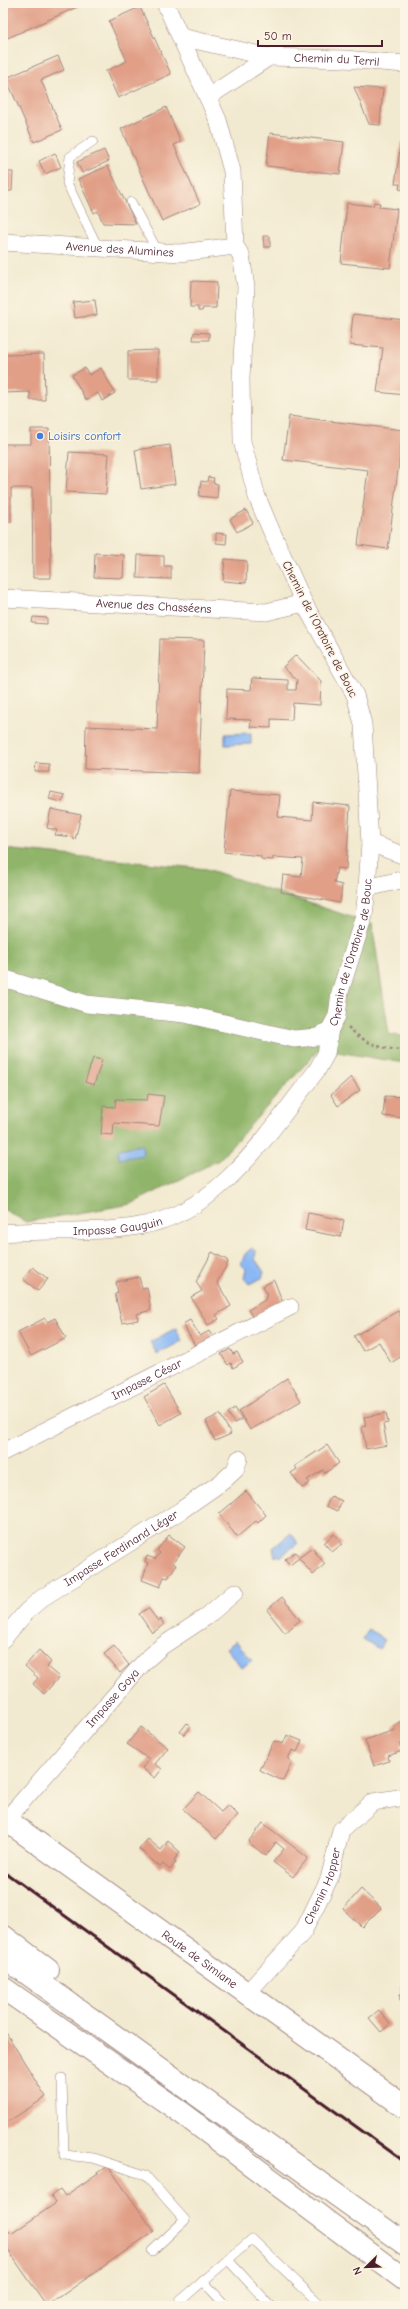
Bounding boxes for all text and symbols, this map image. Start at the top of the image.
scale bar [258,22,382,48]
text: 50 m [264,29,292,43]
street label: Chemin du Terril [294,51,380,69]
street label: Avenue des Alumines [65,239,174,260]
place label: Loisirs confort [48,429,121,443]
marker: Loisirs confort [35,431,45,441]
street label: Chemin de l'Oratoire de Bouc [279,558,361,700]
street label: Avenue des Chasséens [96,596,212,616]
street label: Chemin de l'Oratoire de Bouc [326,878,375,1029]
street label: Impasse Gauguin [73,1214,164,1238]
street label: Impasse César [109,1356,184,1403]
street label: Impasse Ferdinand Léger [61,1507,181,1589]
street label: Impasse Goya [83,1666,142,1730]
street label: Chemin Hopper [301,1846,343,1927]
street label: Route de Simiane [159,1927,240,1991]
north arrow [346,2247,386,2287]
text: N [350,2265,365,2277]

